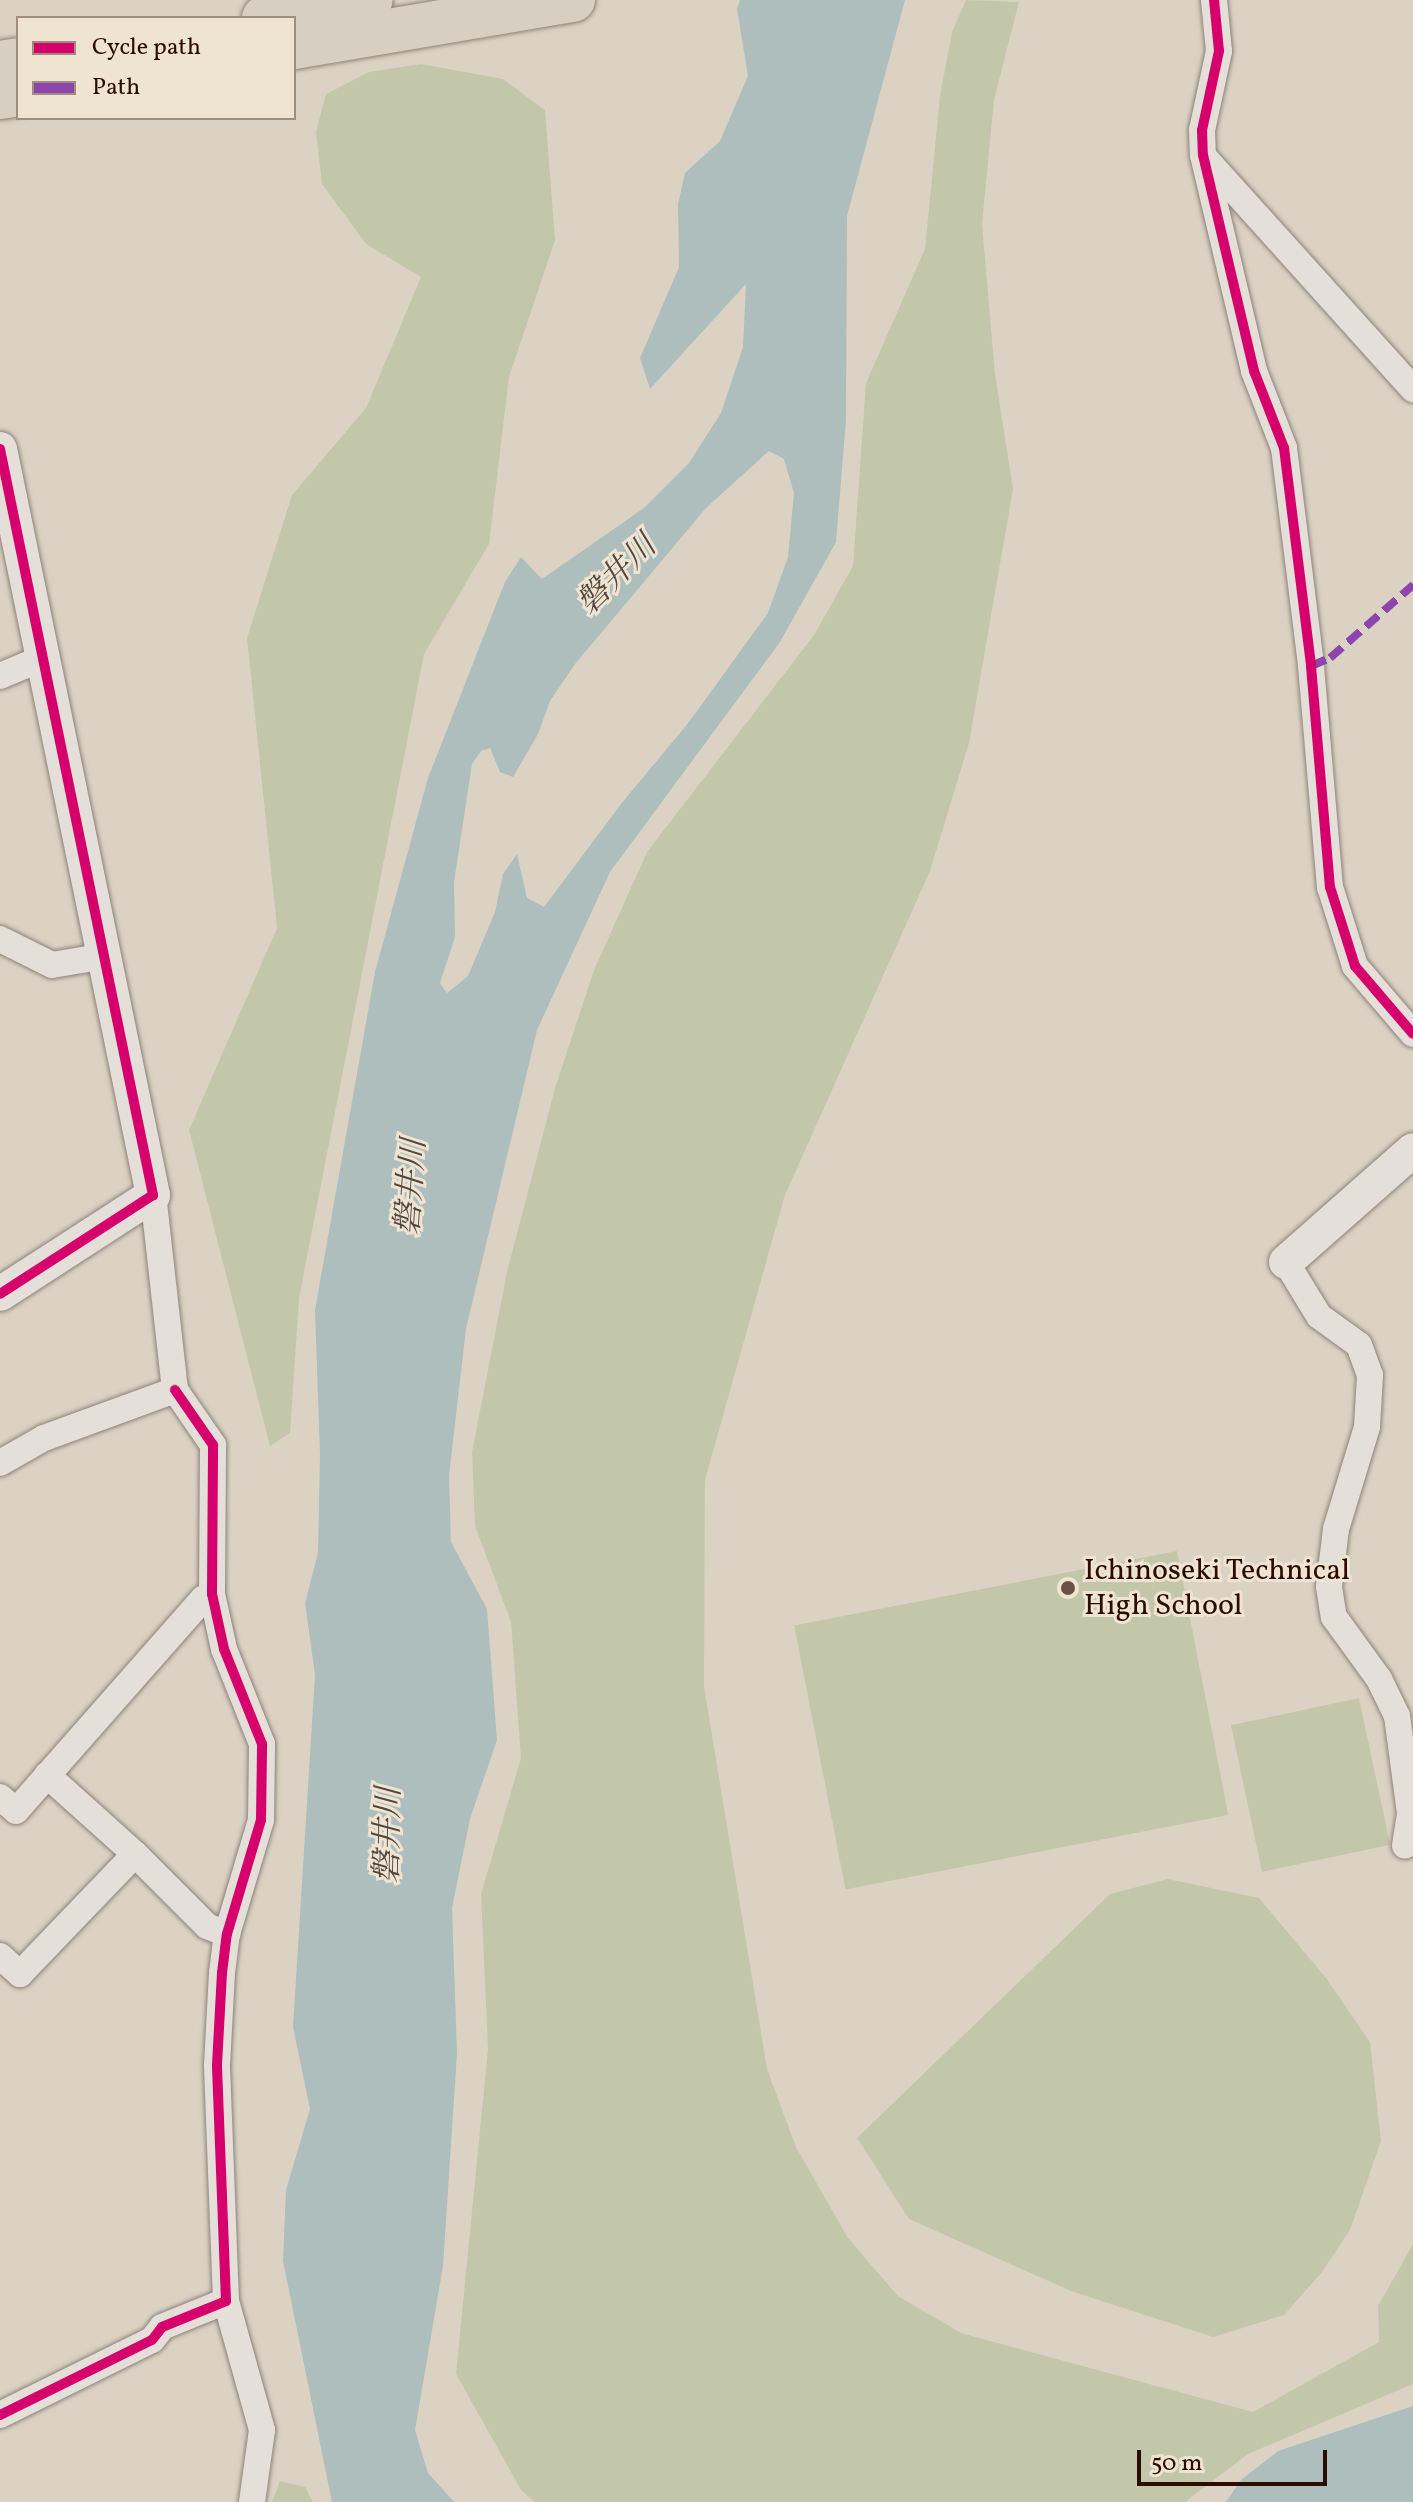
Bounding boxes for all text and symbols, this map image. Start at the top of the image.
legend [16,16,296,120]
text: Cycle path [92,31,201,65]
text: Path [92,71,140,105]
water label: 磐井川 [570,528,666,624]
water label: 磐井川 [390,1138,436,1236]
place label: Ichinoseki Technical High School [1084,1553,1351,1624]
marker: Ichinoseki Technical High School [1059,1579,1077,1597]
water label: 磐井川 [370,1787,410,1883]
scale bar [1141,2434,1331,2484]
text: 50 m [1151,2447,1203,2481]

